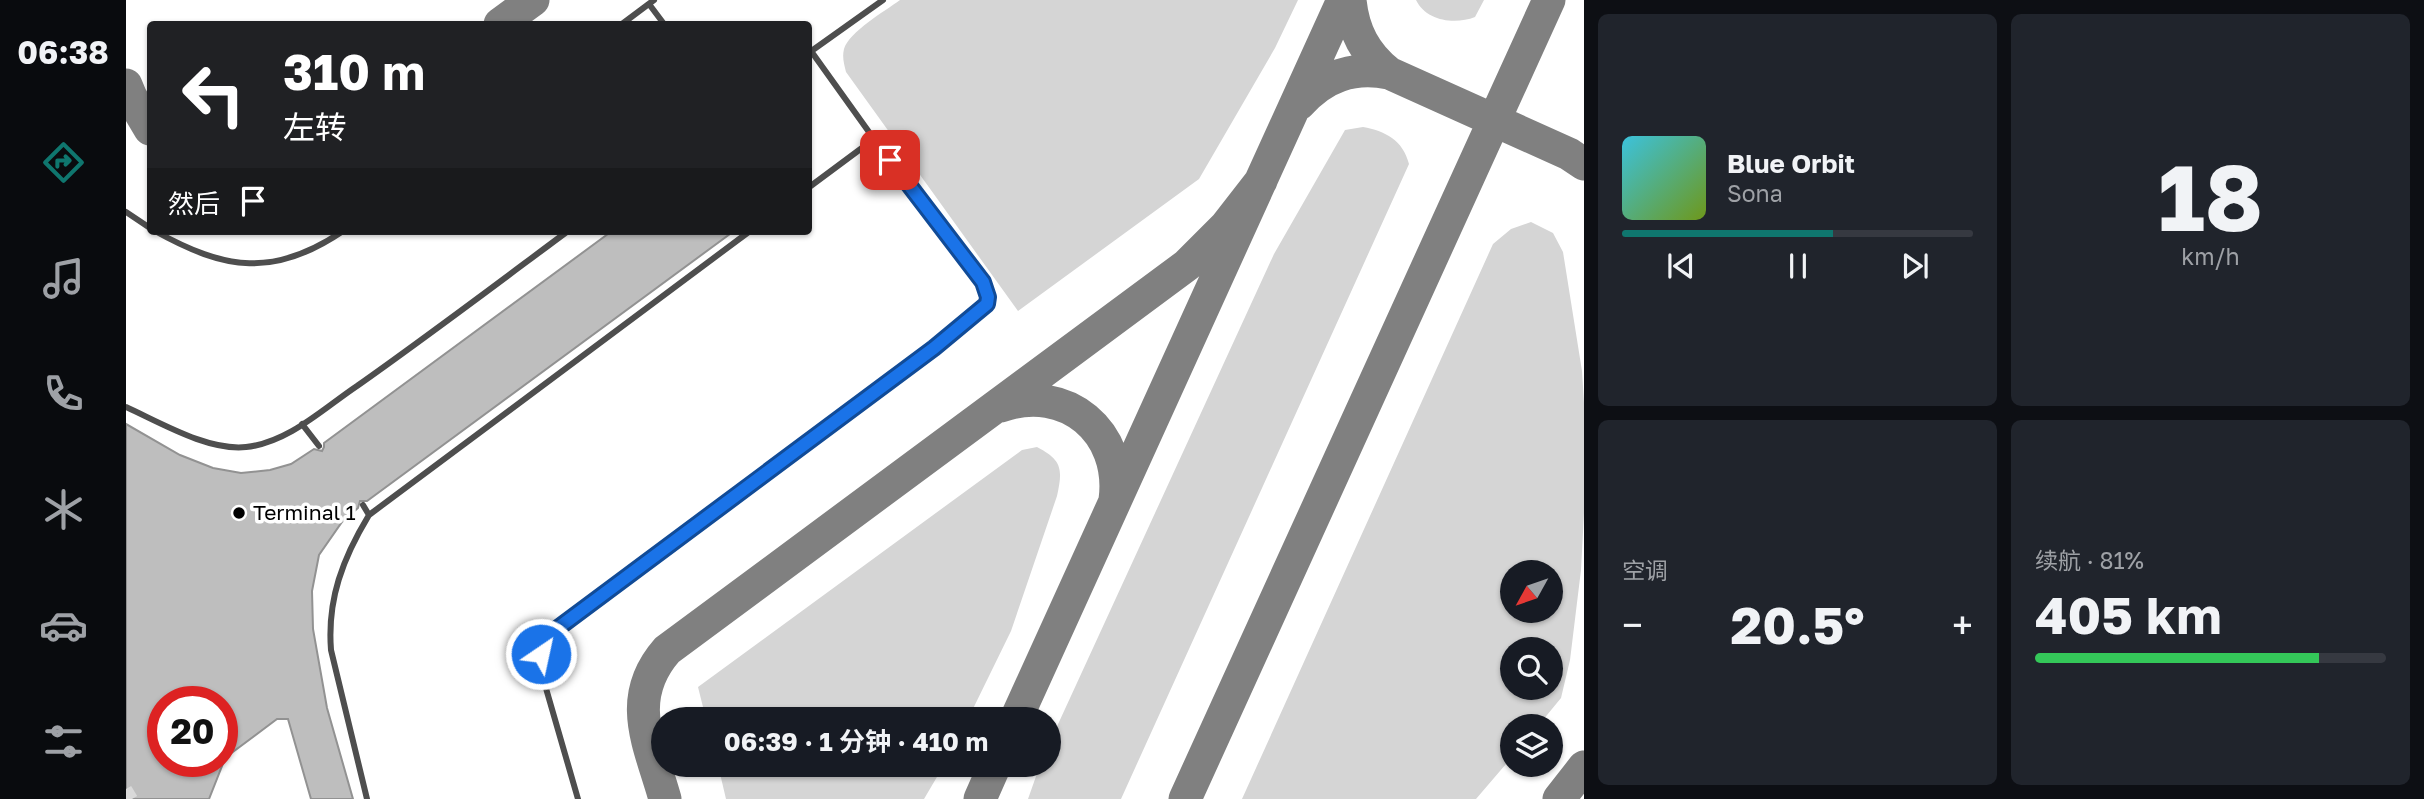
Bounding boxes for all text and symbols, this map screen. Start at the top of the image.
text: 06:38 [17,33,109,71]
text: 310 m [283,42,425,101]
icon: left [168,49,259,140]
text: 左转 [283,108,347,146]
pin [860,130,920,190]
icon: directions [39,138,88,187]
icon: arrive [871,141,909,179]
text: 18 [2158,142,2263,251]
text: Blue Orbit [1727,148,1855,179]
text: Sona [1727,179,1783,207]
icon: arrive [234,182,272,220]
text: 然后 [168,188,220,219]
text: km/h [2181,242,2240,270]
icon: previous [1662,247,1700,285]
icon: pause [1779,247,1817,285]
icon: next [1896,247,1934,285]
icon: music [39,254,88,303]
icon: phone [39,369,88,418]
icon: climate [39,485,88,534]
place label: Terminal 1 [253,499,356,525]
marker: Terminal 1 [231,505,247,521]
text: 续航 · 81% [2035,546,2144,574]
text: 空调 [1622,556,1668,584]
north arrow [1500,560,1563,623]
map controls [1500,560,1563,777]
text: 405 km [2035,583,2222,645]
text: 20.5° [1730,593,1865,655]
icon: car [39,601,88,650]
text: − [1622,602,1643,647]
text: + [1952,602,1973,647]
position arrow [504,617,578,691]
button: search [1500,637,1563,700]
speed limit sign: 20 [147,686,238,777]
button: layers [1500,714,1563,777]
icon: filters [39,717,88,766]
text: 06:39 · 1 分钟 · 410 m [724,726,988,757]

